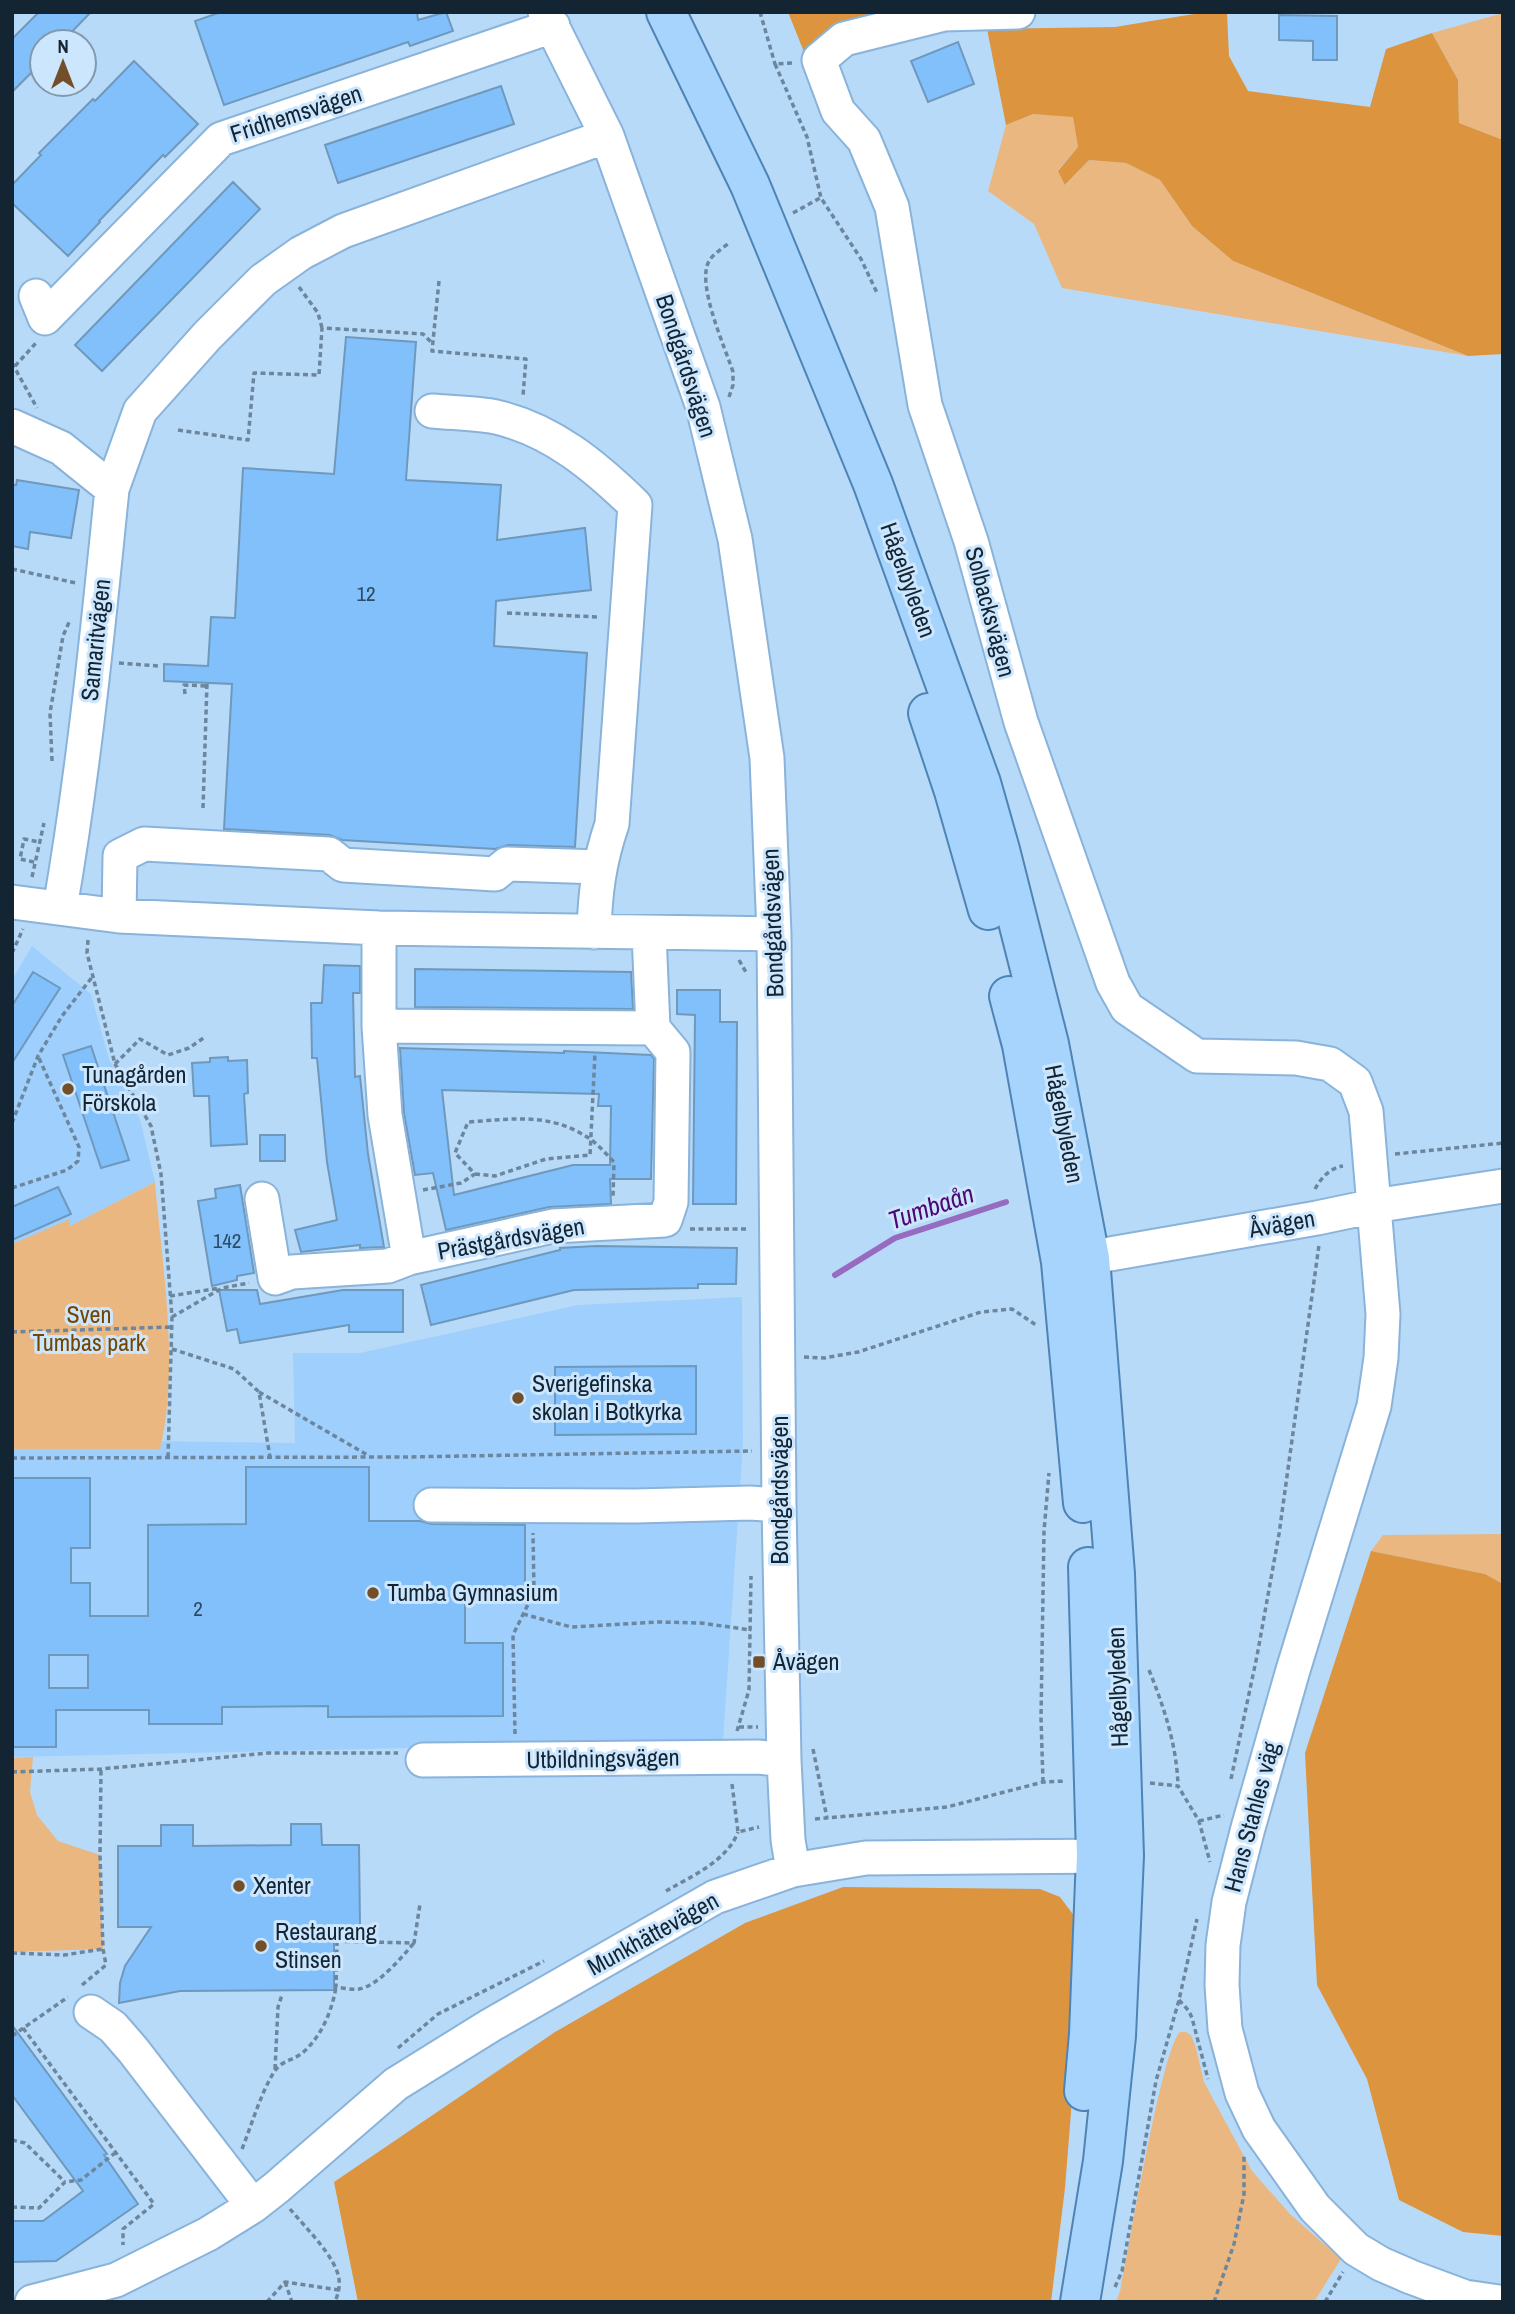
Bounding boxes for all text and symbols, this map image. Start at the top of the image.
north arrow [28,28,98,98]
text: N [57,33,69,59]
street label: Fridhemsvägen [226,77,366,149]
street label: Bondgårdsvägen [649,290,725,441]
street label: Hågelbyleden [873,518,945,642]
street label: Solbacksvägen [958,543,1024,680]
street label: Samaritvägen [73,577,117,702]
house number: 12 [356,579,376,608]
street label: Bondgårdsvägen [753,848,791,998]
place label: Tunagården Förskola [82,1058,186,1118]
street label: Hågelbyleden [1038,1062,1092,1186]
marker: Tunagården Förskola [60,1081,76,1097]
water label: Tumbaån [883,1176,978,1237]
street label: Åvägen [1245,1201,1317,1245]
street label: Prästgårdsvägen [435,1209,587,1267]
house number: 142 [213,1226,241,1255]
park label: Sven Tumbas park [32,1298,146,1358]
place label: Sverigefinska skolan i Botkyrka [532,1367,682,1427]
marker: Sverigefinska skolan i Botkyrka [510,1390,526,1406]
street label: Bondgårdsvägen [763,1416,795,1564]
place label: Tumba Gymnasium [387,1576,558,1608]
marker: Tumba Gymnasium [365,1585,381,1601]
house number: 2 [193,1594,203,1623]
street label: Hågelbyleden [1099,1626,1135,1748]
place label: Åvägen [772,1645,839,1677]
marker: Åvägen [751,1654,767,1670]
street label: Hans Stahles väg [1216,1738,1286,1895]
street label: Utbildningsvägen [526,1741,680,1775]
place label: Xenter [253,1869,311,1901]
marker: Xenter [231,1878,247,1894]
street label: Munkhättevägen [581,1884,724,1982]
place label: Restaurang Stinsen [275,1915,377,1975]
marker: Restaurang Stinsen [253,1938,269,1954]

